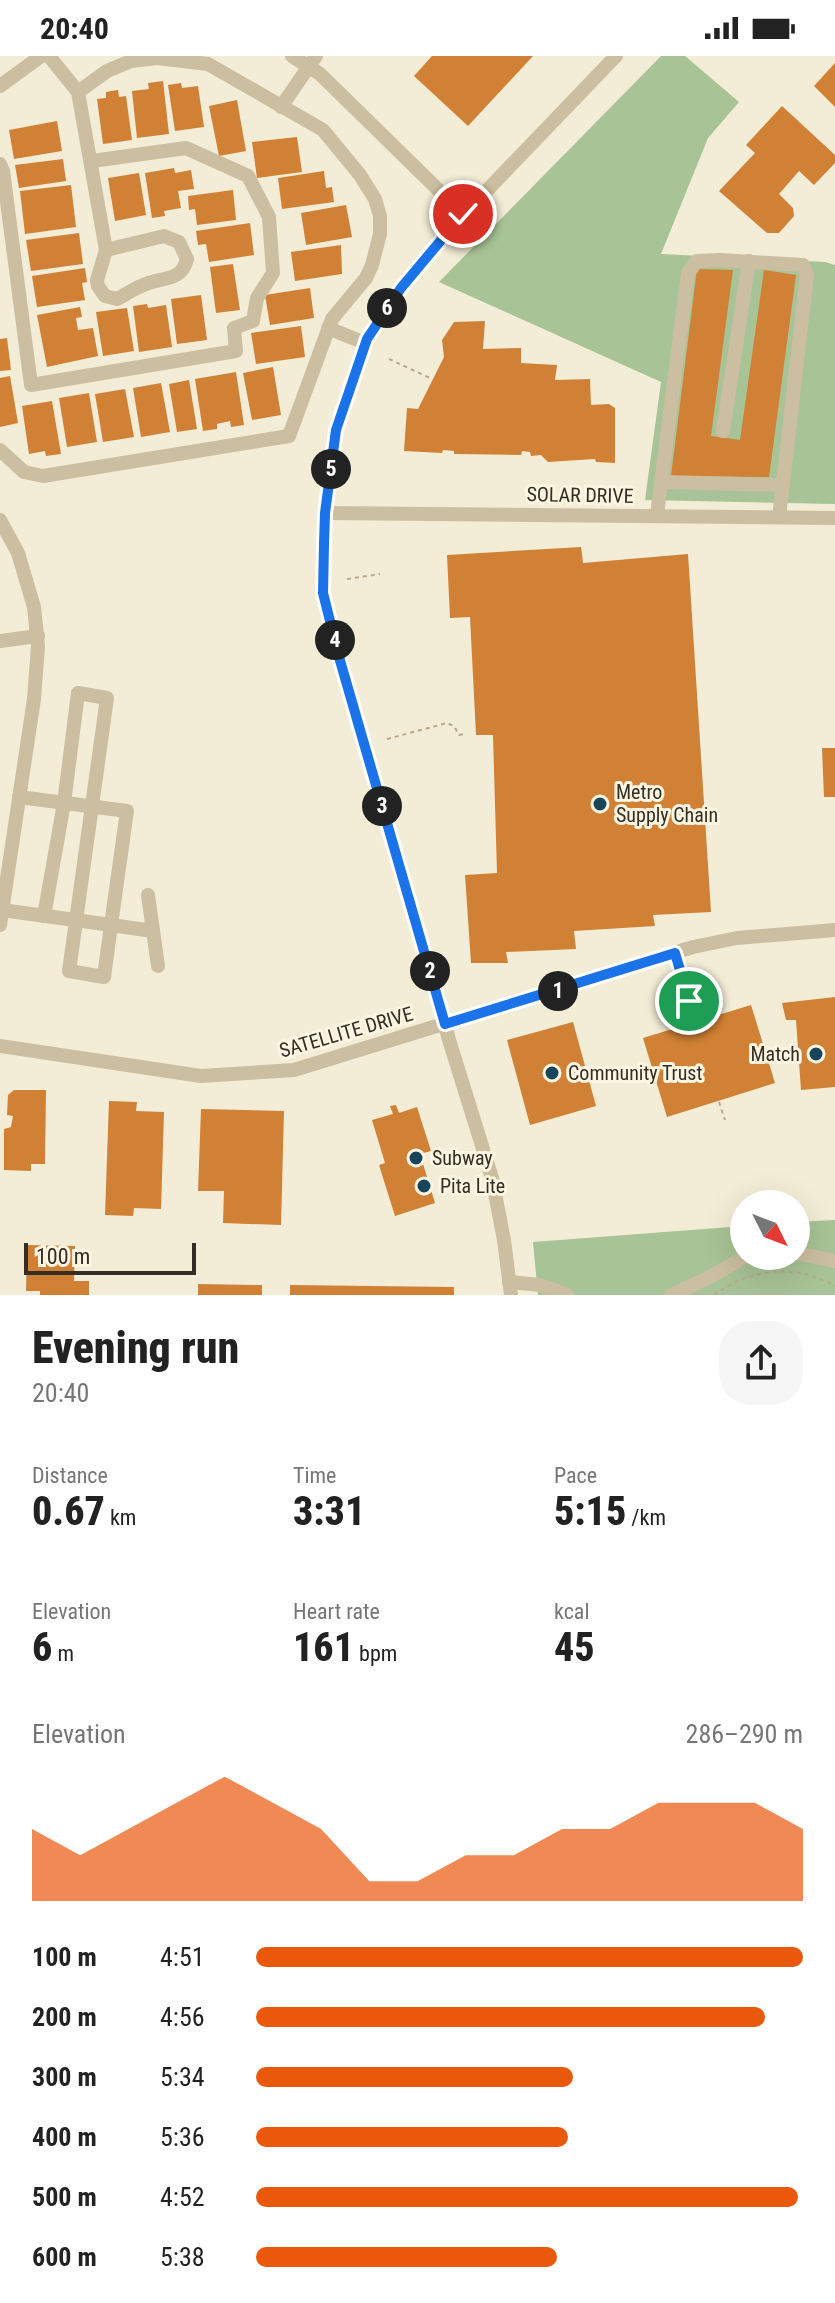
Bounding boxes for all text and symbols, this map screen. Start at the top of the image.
text: 20:40 [40,11,109,46]
pin [429,180,497,248]
icon: check [441,192,485,236]
pin: 6 [367,288,407,328]
text: 6 [381,295,393,320]
pin: 5 [311,449,351,489]
text: 5 [325,456,337,481]
street label: SOLAR DRIVE [526,482,634,508]
pin: 4 [315,620,355,660]
text: 4 [329,627,341,652]
place label: Metro Supply Chain [616,780,718,827]
pin: 3 [362,786,402,826]
text: 3 [376,793,388,818]
marker: Metro Supply Chain [591,795,609,813]
pin: 2 [410,951,450,991]
text: 2 [424,958,436,983]
pin [655,967,723,1035]
pin: 1 [538,971,578,1011]
text: 1 [552,978,564,1003]
icon: arrive [667,979,711,1023]
street label: SATELLITE DRIVE [276,1001,416,1063]
place label: Match [750,1042,800,1066]
marker: Match [807,1045,825,1063]
place label: Community Trust [568,1061,702,1085]
marker: Community Trust [543,1064,561,1082]
place label: Subway [432,1146,493,1170]
marker: Subway [407,1149,425,1167]
place label: Pita Lite [440,1174,505,1198]
marker: Pita Lite [415,1177,433,1195]
north arrow [730,1190,810,1270]
map controls [730,1190,810,1270]
scale bar [24,1239,196,1275]
text: 100 m [36,1244,90,1269]
button: share [719,1321,803,1405]
text: Evening run [32,1322,239,1374]
text: 20:40 [32,1378,89,1408]
text: Distance [32,1463,108,1488]
text: Time [293,1463,336,1488]
text: Pace [554,1463,597,1488]
text: 0.67 [32,1488,105,1535]
text: 3:31 [293,1488,365,1535]
text: 5:15 [554,1488,626,1535]
text: km [105,1505,136,1530]
text: /km [626,1505,666,1530]
text: Elevation [32,1599,111,1624]
text: Heart rate [293,1599,380,1624]
text: kcal [554,1599,589,1624]
text: 6 [32,1624,52,1671]
text: 161 [293,1624,354,1671]
text: 45 [554,1624,595,1671]
text: m [52,1641,74,1666]
text: bpm [354,1641,397,1666]
text: Elevation [32,1719,126,1749]
text: 286–290 m [686,1719,803,1749]
text: 100 m [32,1942,97,1972]
text: 4:51 [160,1942,205,1972]
text: 200 m [32,2002,97,2032]
text: 4:56 [160,2002,205,2032]
text: 300 m [32,2062,97,2092]
text: 5:34 [160,2062,205,2092]
text: 400 m [32,2122,97,2152]
text: 5:36 [160,2122,205,2152]
text: 500 m [32,2182,97,2212]
text: 4:52 [160,2182,205,2212]
text: 600 m [32,2242,97,2272]
text: 5:38 [160,2242,205,2272]

